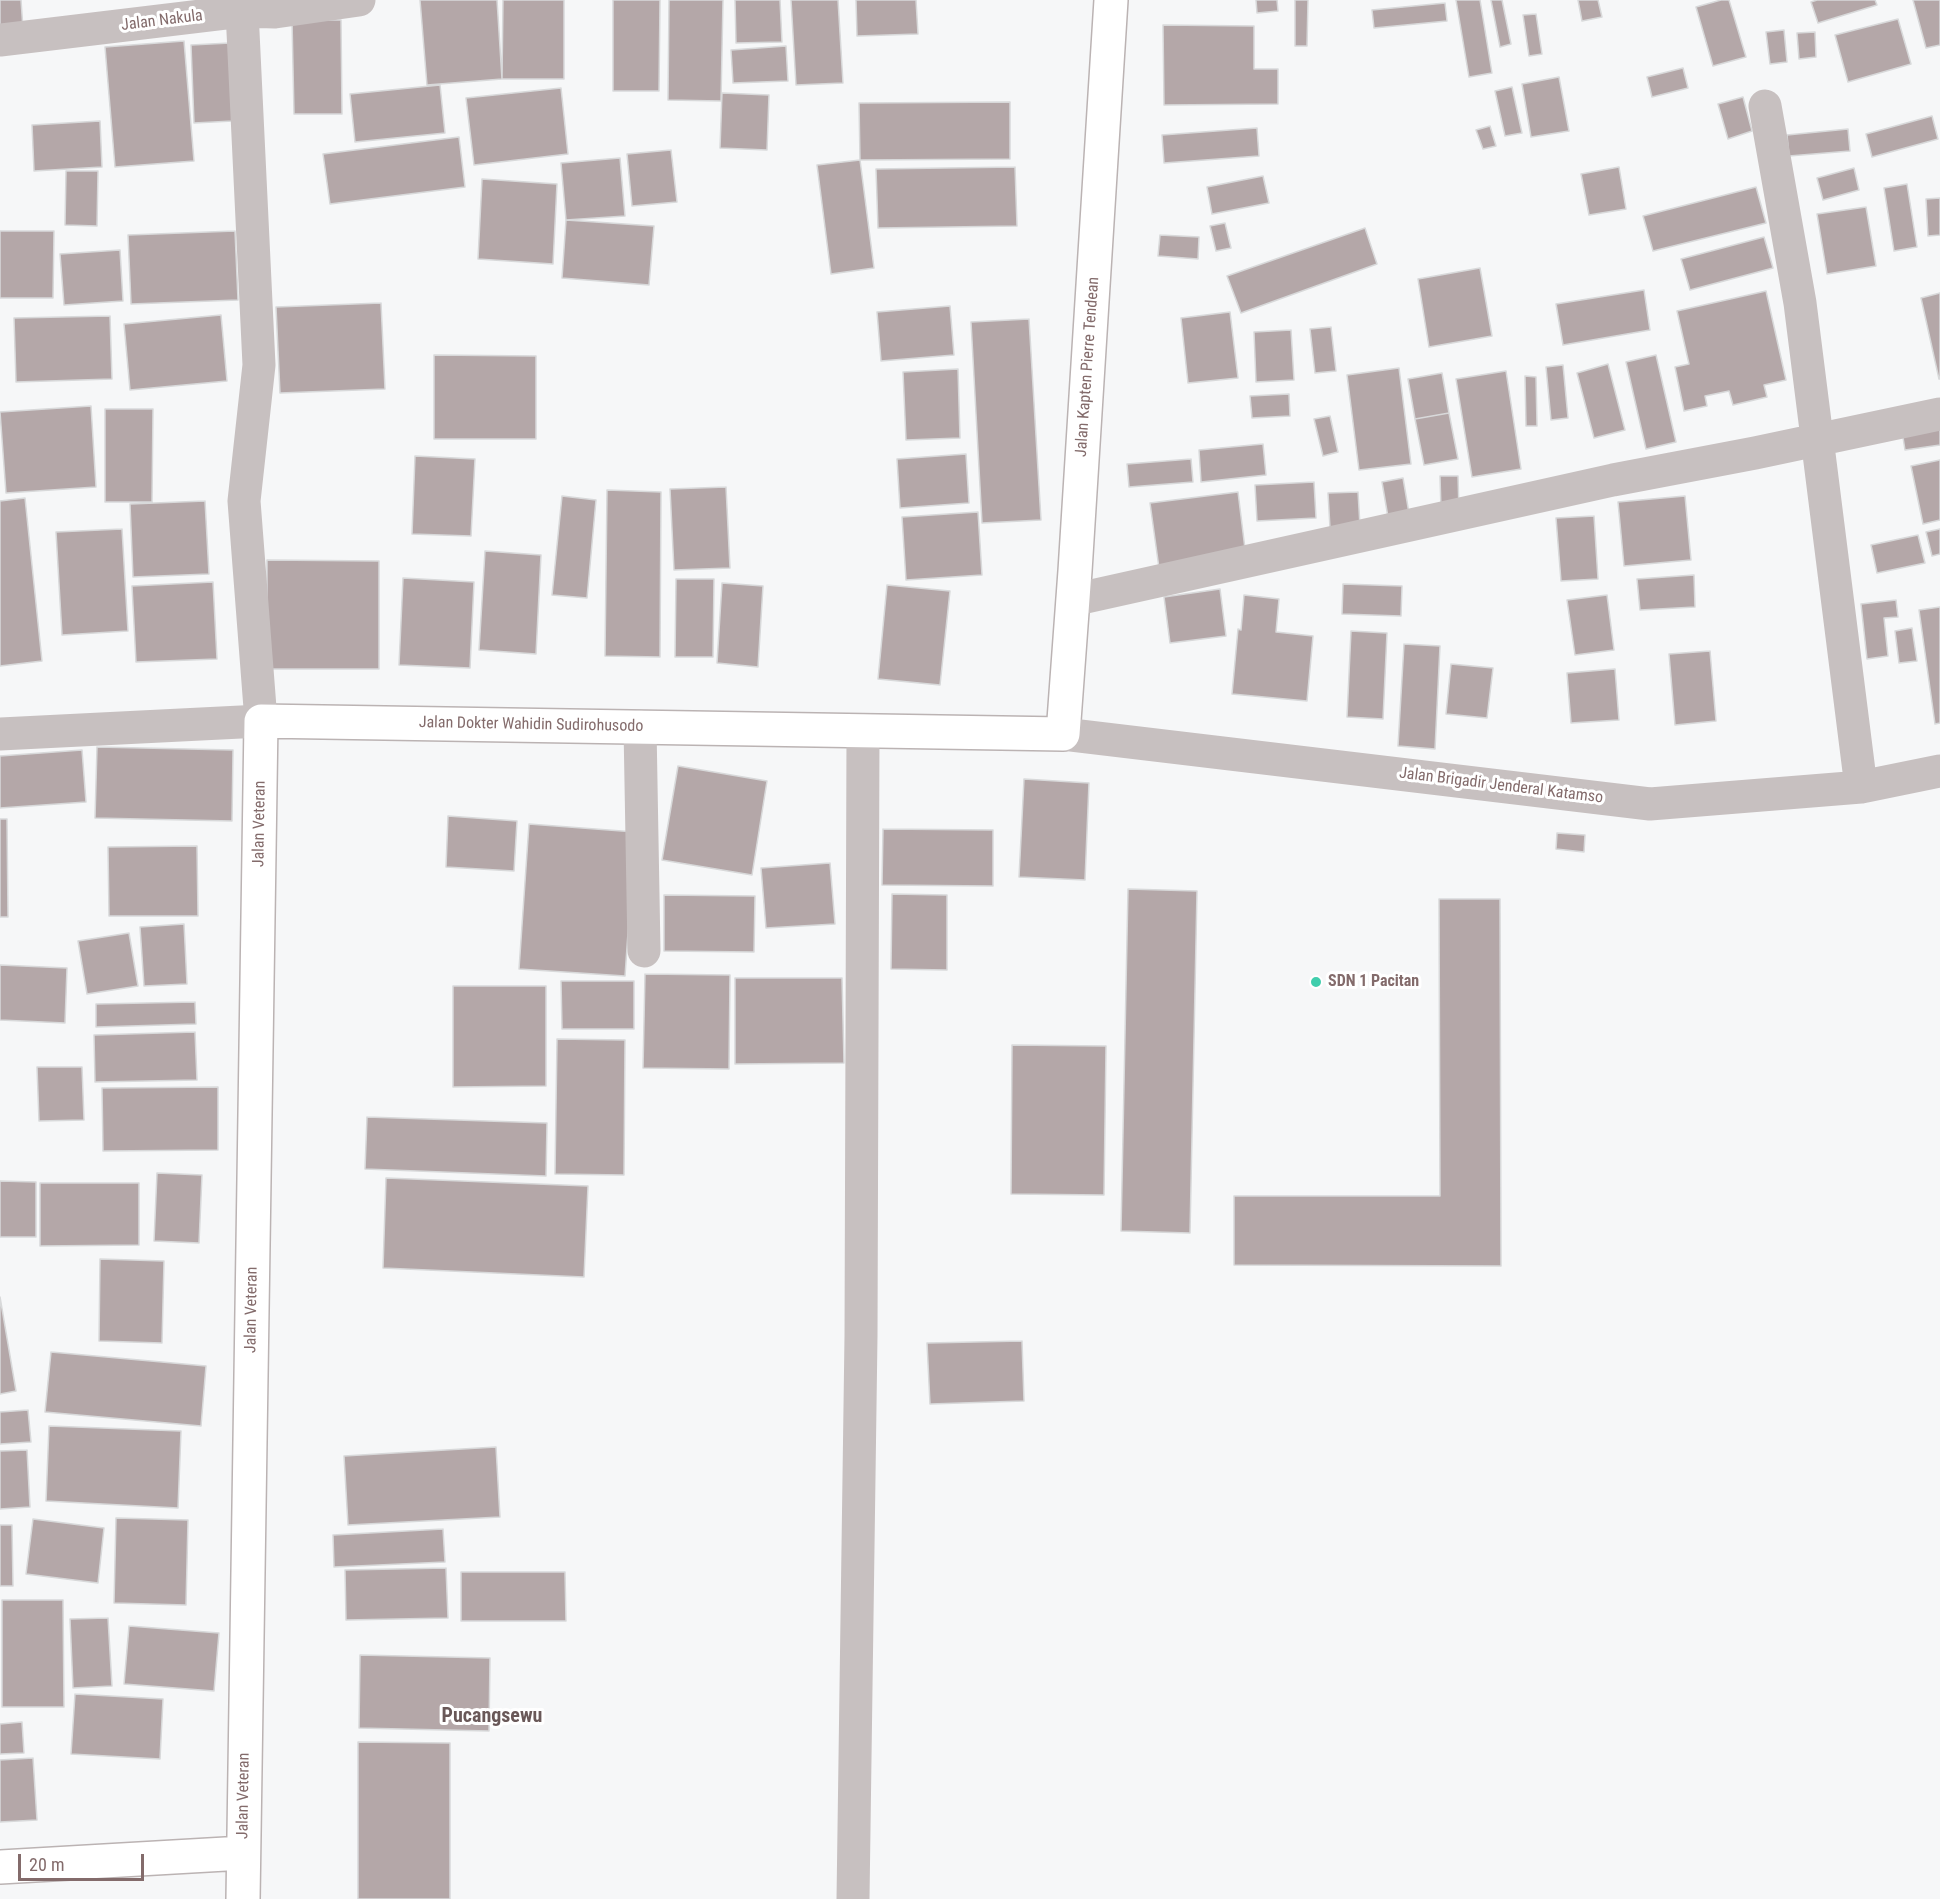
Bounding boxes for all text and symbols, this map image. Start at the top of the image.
street label: Jalan Nakula [120,6,204,36]
street label: Jalan Kapten Pierre Tendean [1072,276,1104,458]
street label: Jalan Dokter Wahidin Sudirohusodo [419,713,643,737]
street label: Jalan Brigadir Jenderal Katamso [1398,764,1604,808]
street label: Jalan Veteran [250,781,270,867]
place label: SDN 1 Pacitan [1328,972,1419,992]
marker: SDN 1 Pacitan [1309,975,1323,989]
street label: Jalan Veteran [242,1267,262,1353]
district label: Pucangsewu [442,1705,542,1729]
street label: Jalan Veteran [234,1753,254,1839]
scale bar [21,1842,147,1880]
text: 20 m [29,1854,64,1875]

